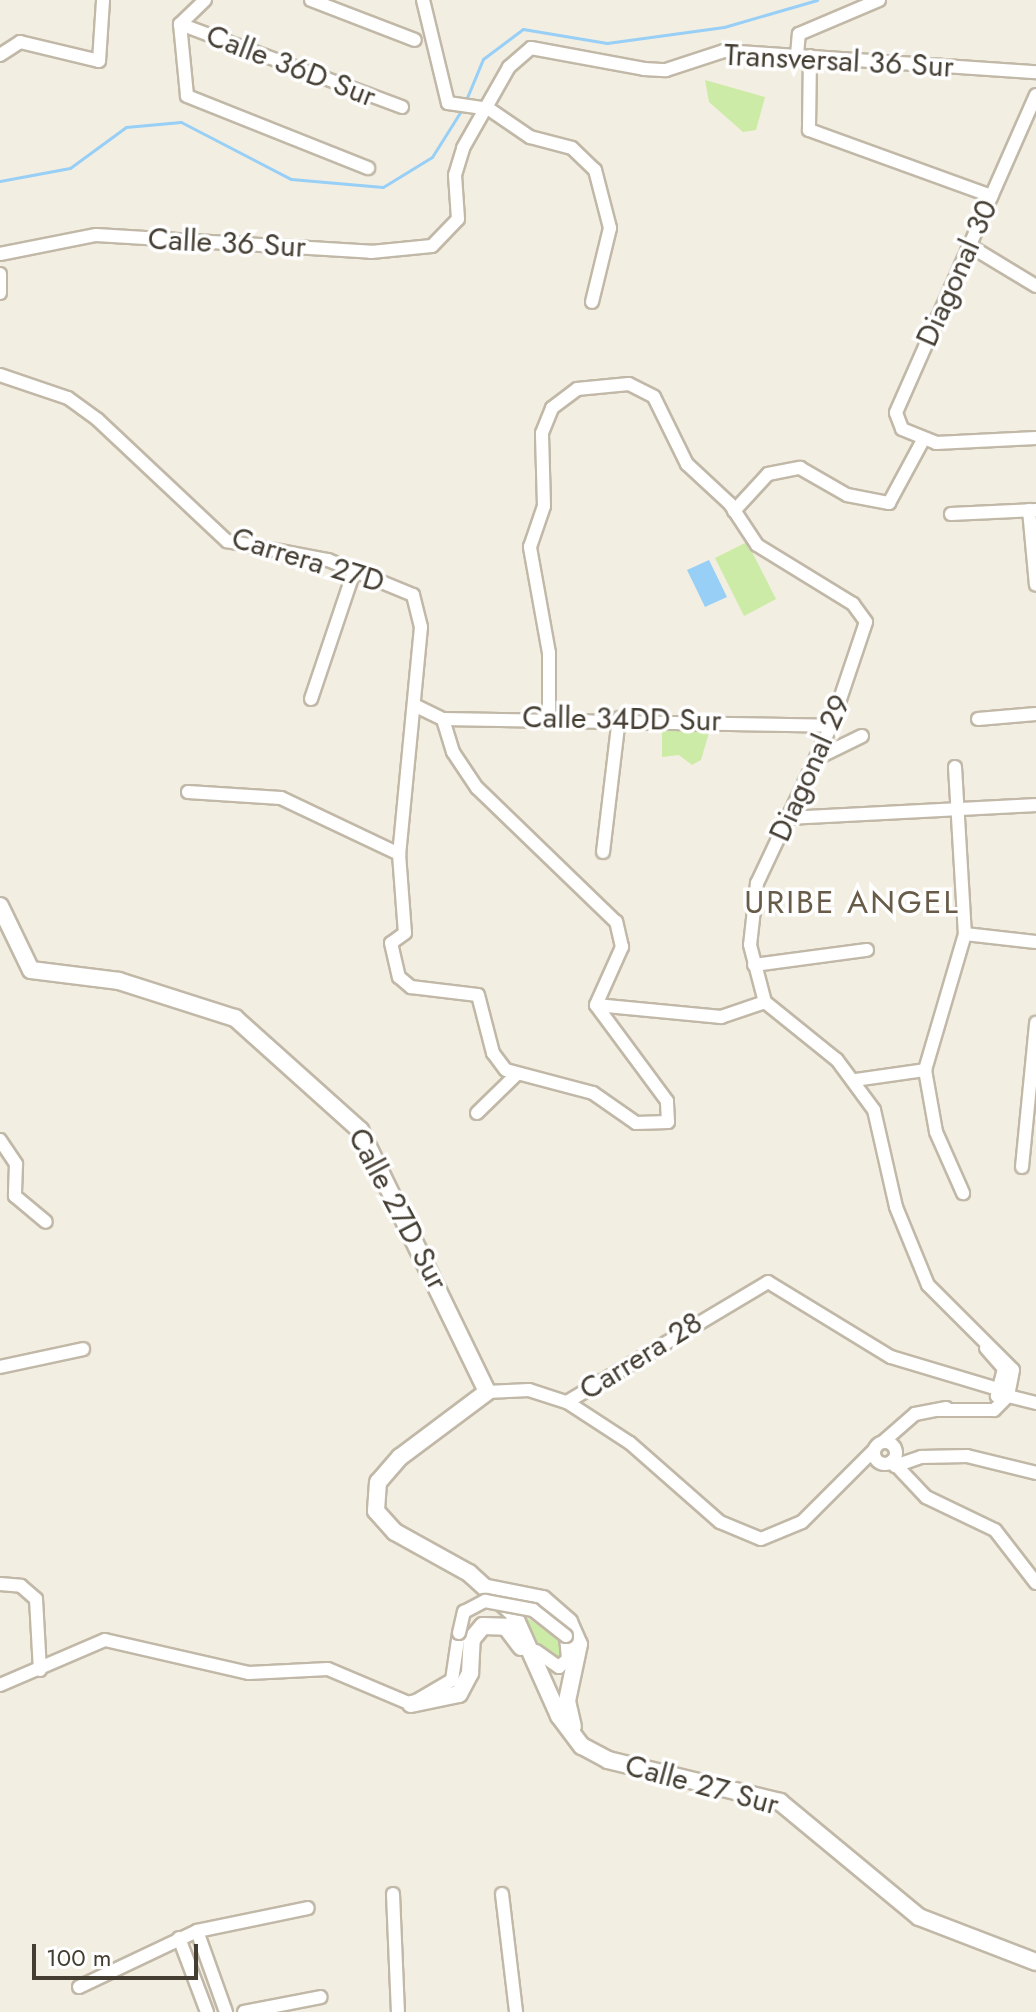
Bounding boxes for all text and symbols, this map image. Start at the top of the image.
street label: Calle 36D Sur [201,17,381,115]
street label: Transversal 36 Sur [723,37,955,85]
street label: Diagonal 30 [909,194,1005,352]
street label: Calle 36 Sur [147,221,307,265]
street label: Carrera 27D [227,520,389,600]
street label: Diagonal 29 [762,689,858,847]
street label: Calle 34DD Sur [522,699,722,739]
district label: URIBE ANGEL [744,883,960,921]
street label: Calle 27D Sur [340,1122,456,1296]
street label: Carrera 28 [573,1304,709,1408]
street label: Calle 27 Sur [621,1747,783,1823]
scale bar [36,1928,202,1978]
text: 100 m [46,1940,112,1975]

